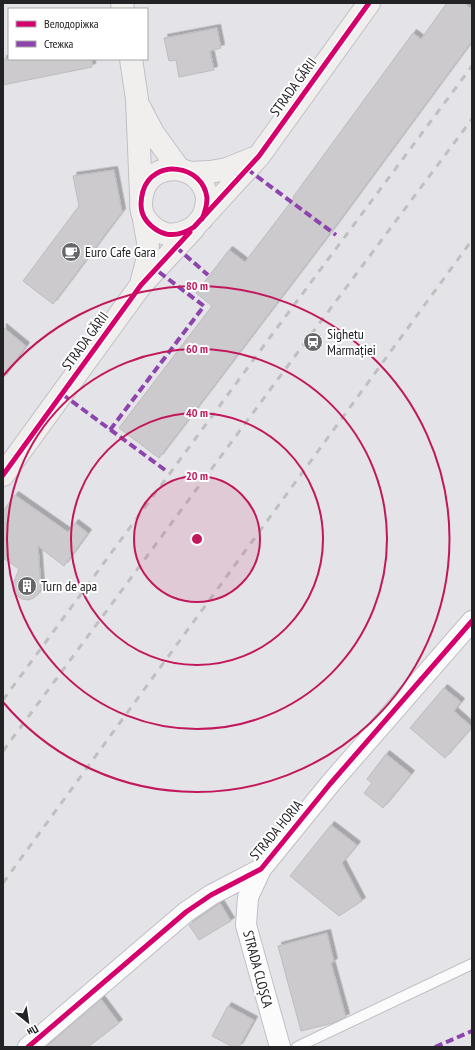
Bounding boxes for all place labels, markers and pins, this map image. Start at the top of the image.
cafe icon: Euro Cafe Gara [60,241,82,263]
place label: Euro Cafe Gara [85,243,156,261]
place label: Sighetu Marmației [327,325,376,359]
station icon: Sighetu Marmației [302,331,324,353]
centre of rings [190,532,204,546]
building icon: Turn de apa [16,575,38,597]
place label: Turn de apa [41,577,97,595]

